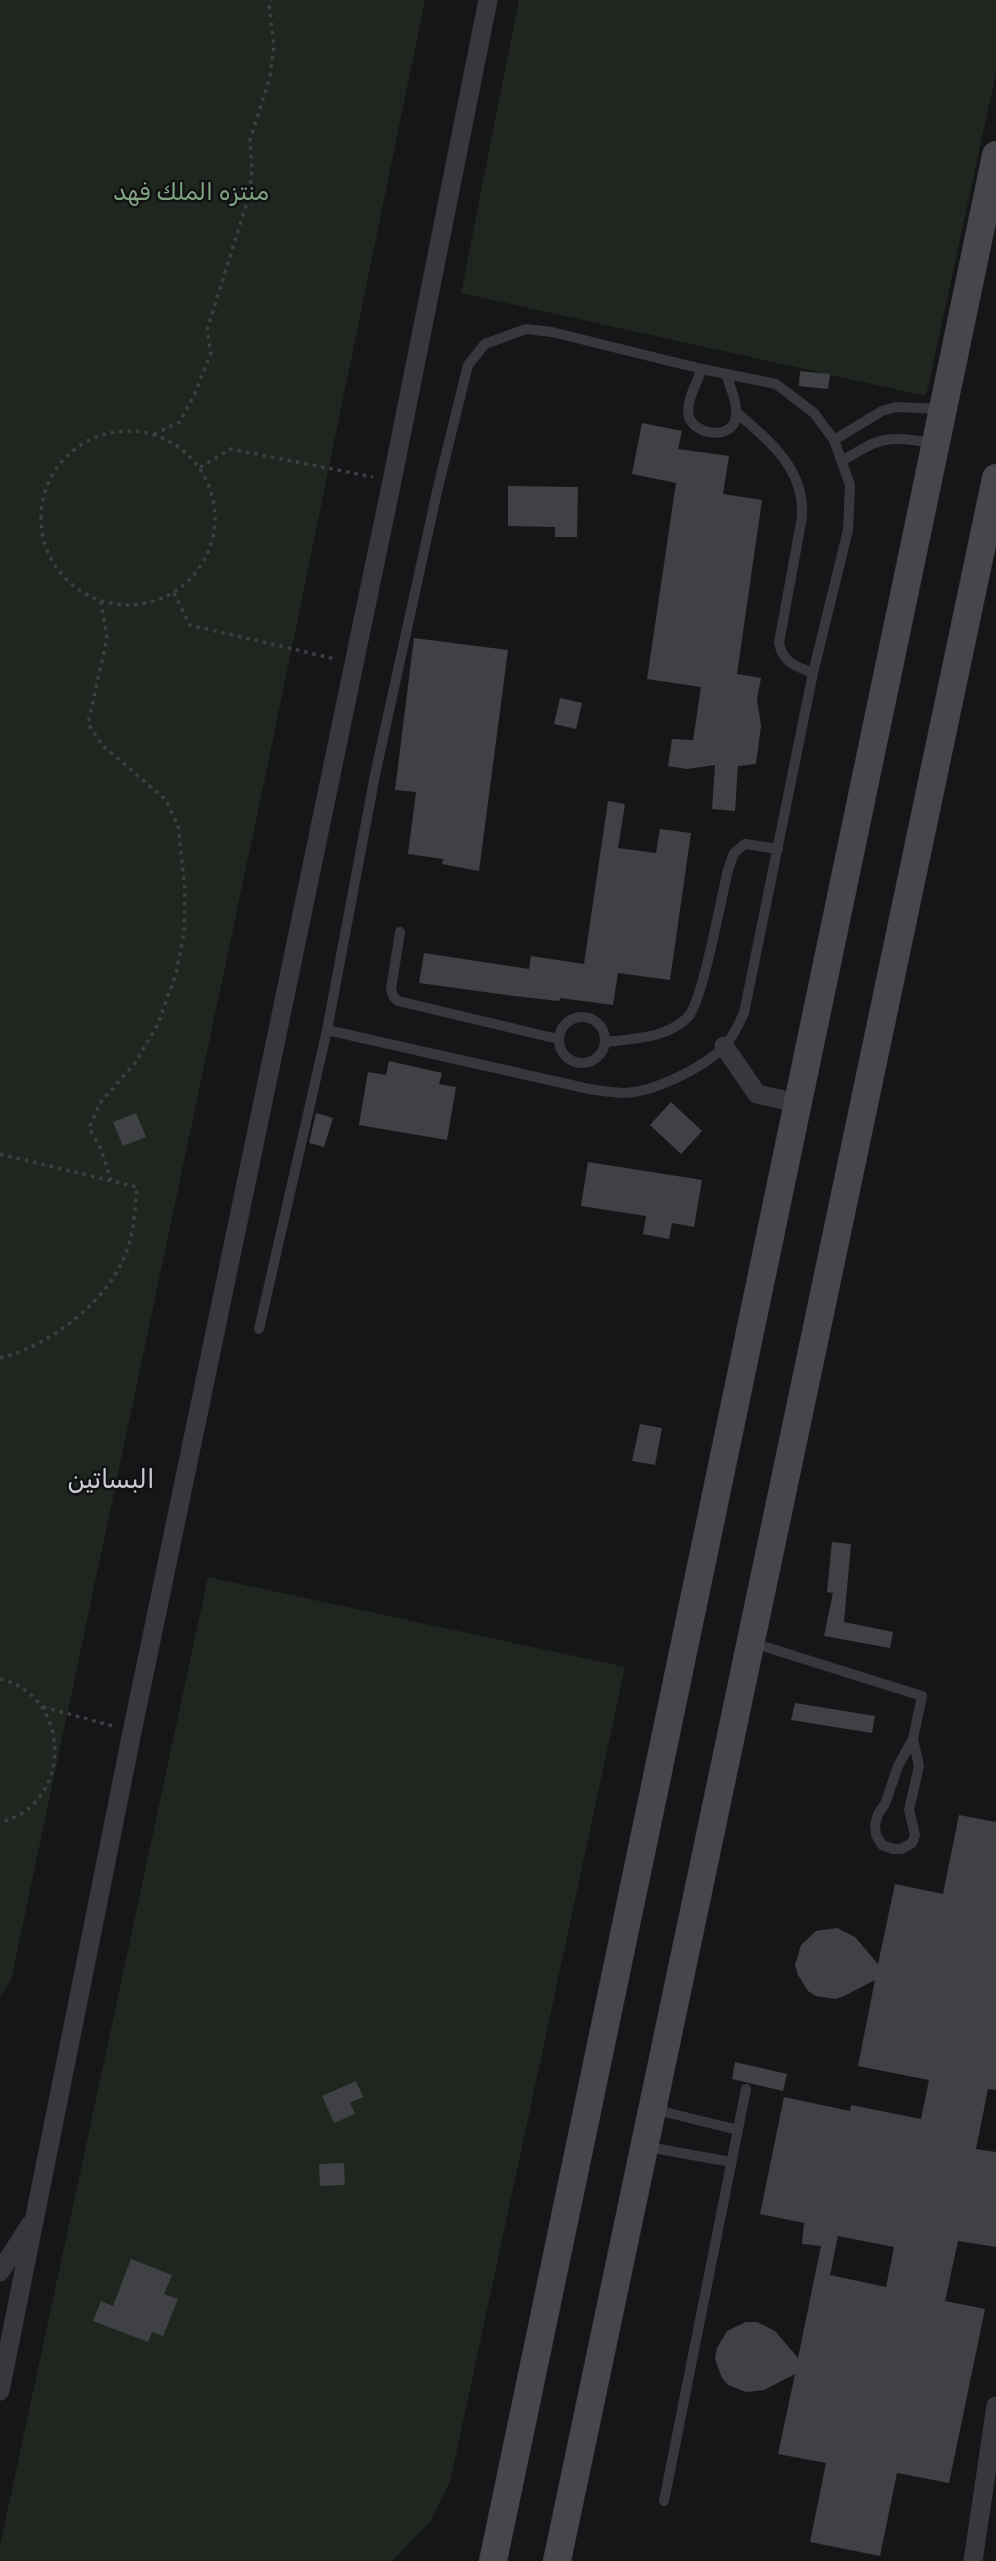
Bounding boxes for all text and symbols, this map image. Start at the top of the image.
park label: منتزه الملك فهد [113,179,269,207]
district label: البساتين [68,1464,154,1496]

